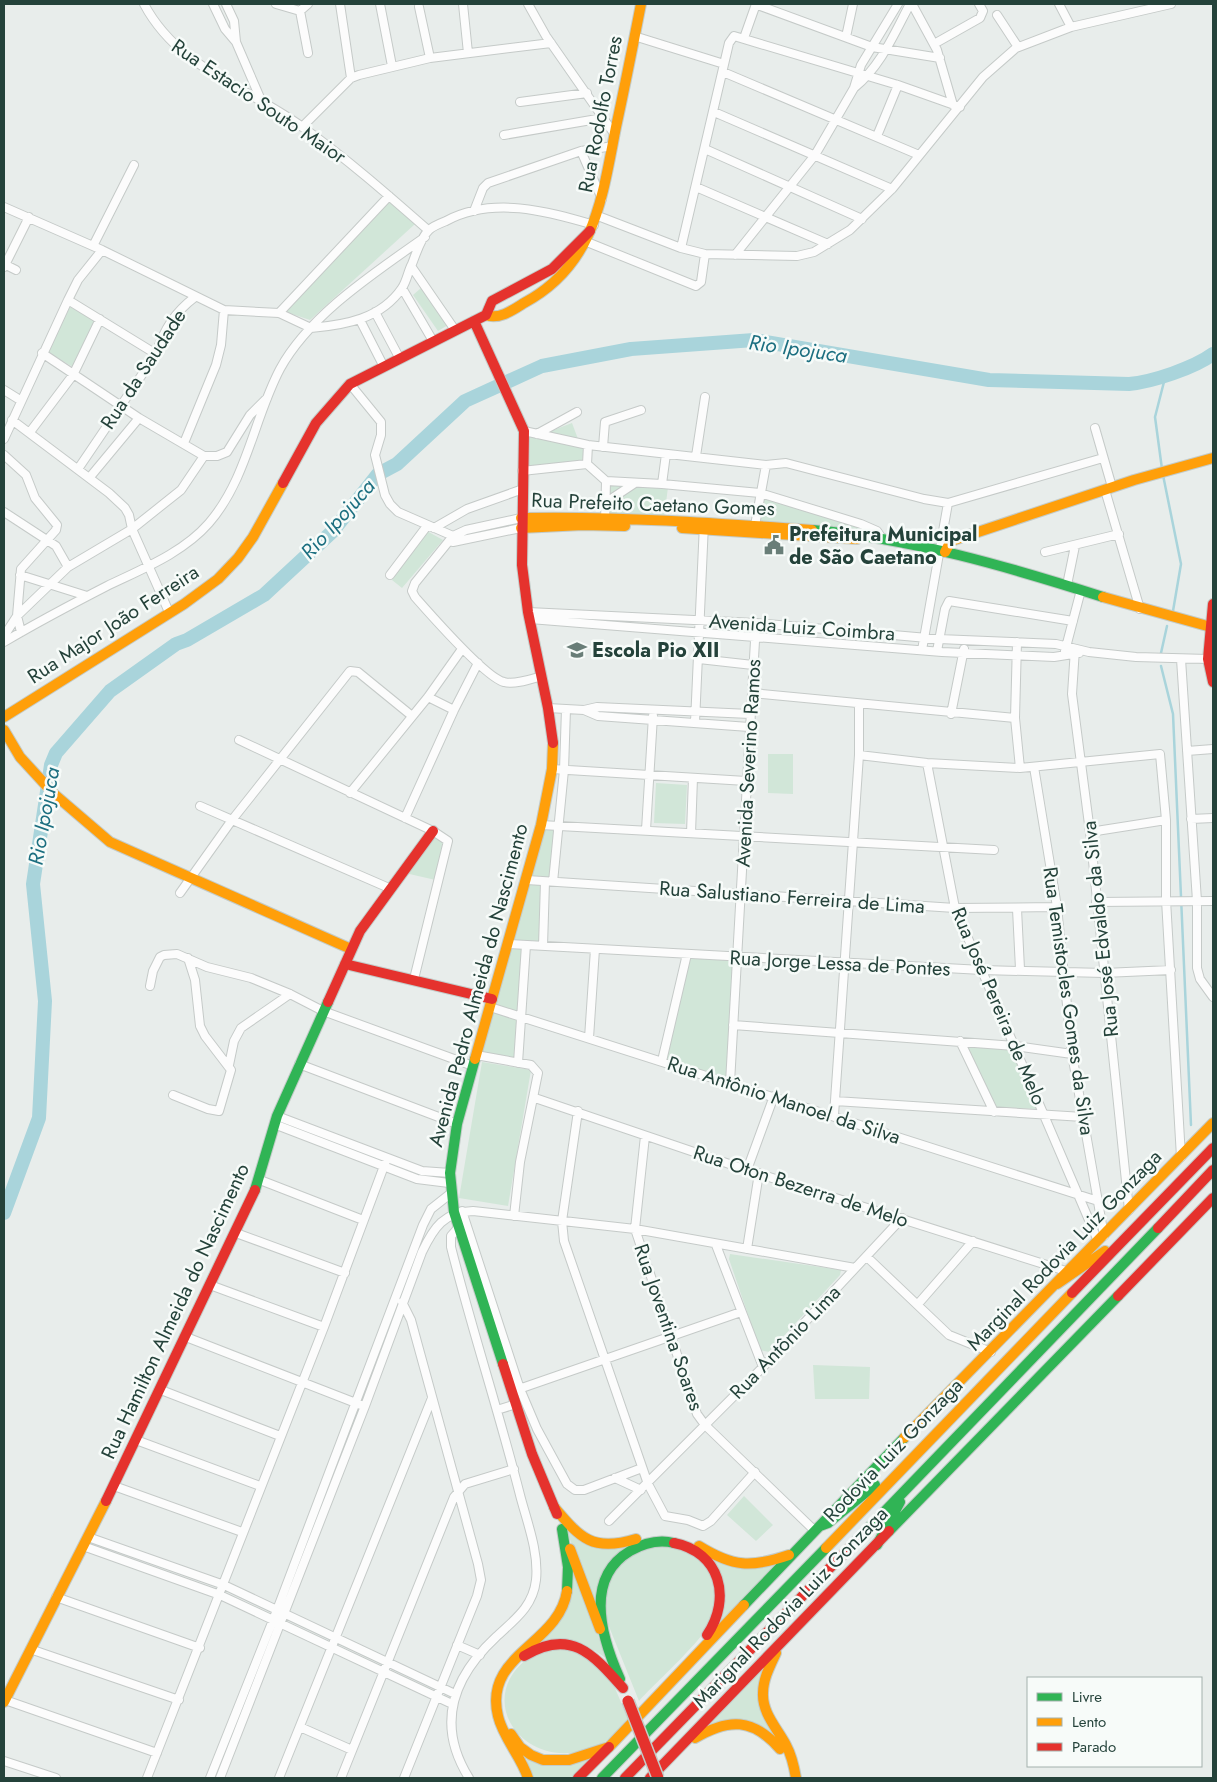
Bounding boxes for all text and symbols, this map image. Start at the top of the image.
street label: Rua Estacio Souto Maior [165,32,352,171]
street label: Rua Rodolfo Torres [571,33,630,195]
street label: Rua da Saudade [94,303,193,435]
water label: Rio Ipojuca [747,327,850,371]
water label: Rio Ipojuca [294,472,383,566]
street label: Rua Prefeito Caetano Gomes [531,486,775,523]
place label: Prefeitura Municipal de São Caetano [789,520,977,572]
public building icon: Prefeitura Municipal de São Caetano [763,534,785,556]
street label: Rua Major João Ferreira [22,558,205,691]
street label: Avenida Luiz Coimbra [708,607,896,648]
place label: Escola Pio XII [592,636,719,665]
school or university icon: Escola Pio XII [566,639,588,661]
street label: Avenida Severino Ramos [729,658,768,868]
water label: Rio Ipojuca [21,764,67,867]
street label: Rua José Edvaldo da Silva [1075,819,1126,1039]
street label: Avenida Pedro Almeida do Nascimento [421,820,536,1150]
street label: Rua Temistocles Gomes da Silva [1035,865,1102,1137]
street label: Rua Salustiano Ferreira de Lima [658,874,926,921]
street label: Rua José Pereira de Melo [944,903,1053,1110]
street label: Rua Jorge Lessa de Pontes [729,943,951,984]
street label: Rua Antônio Manoel da Silva [663,1049,904,1152]
street label: Rua Oton Bezerra de Melo [689,1138,912,1235]
street label: Marginal Rodovia Luiz Gonzaga [960,1143,1168,1357]
street label: Rua Hamilton Almeida do Nascimento [94,1159,257,1464]
street label: Rua Joventina Soares [626,1240,711,1414]
street label: Rua Antônio Lima [723,1279,847,1406]
street label: Rodovia Luiz Gonzaga [817,1372,970,1529]
street label: Marignal Rodovia Luiz Gonzaga [686,1500,895,1715]
legend [1027,1677,1202,1767]
text: Livre [1072,1686,1102,1708]
text: Lento [1072,1711,1106,1733]
text: Parado [1072,1736,1116,1758]

